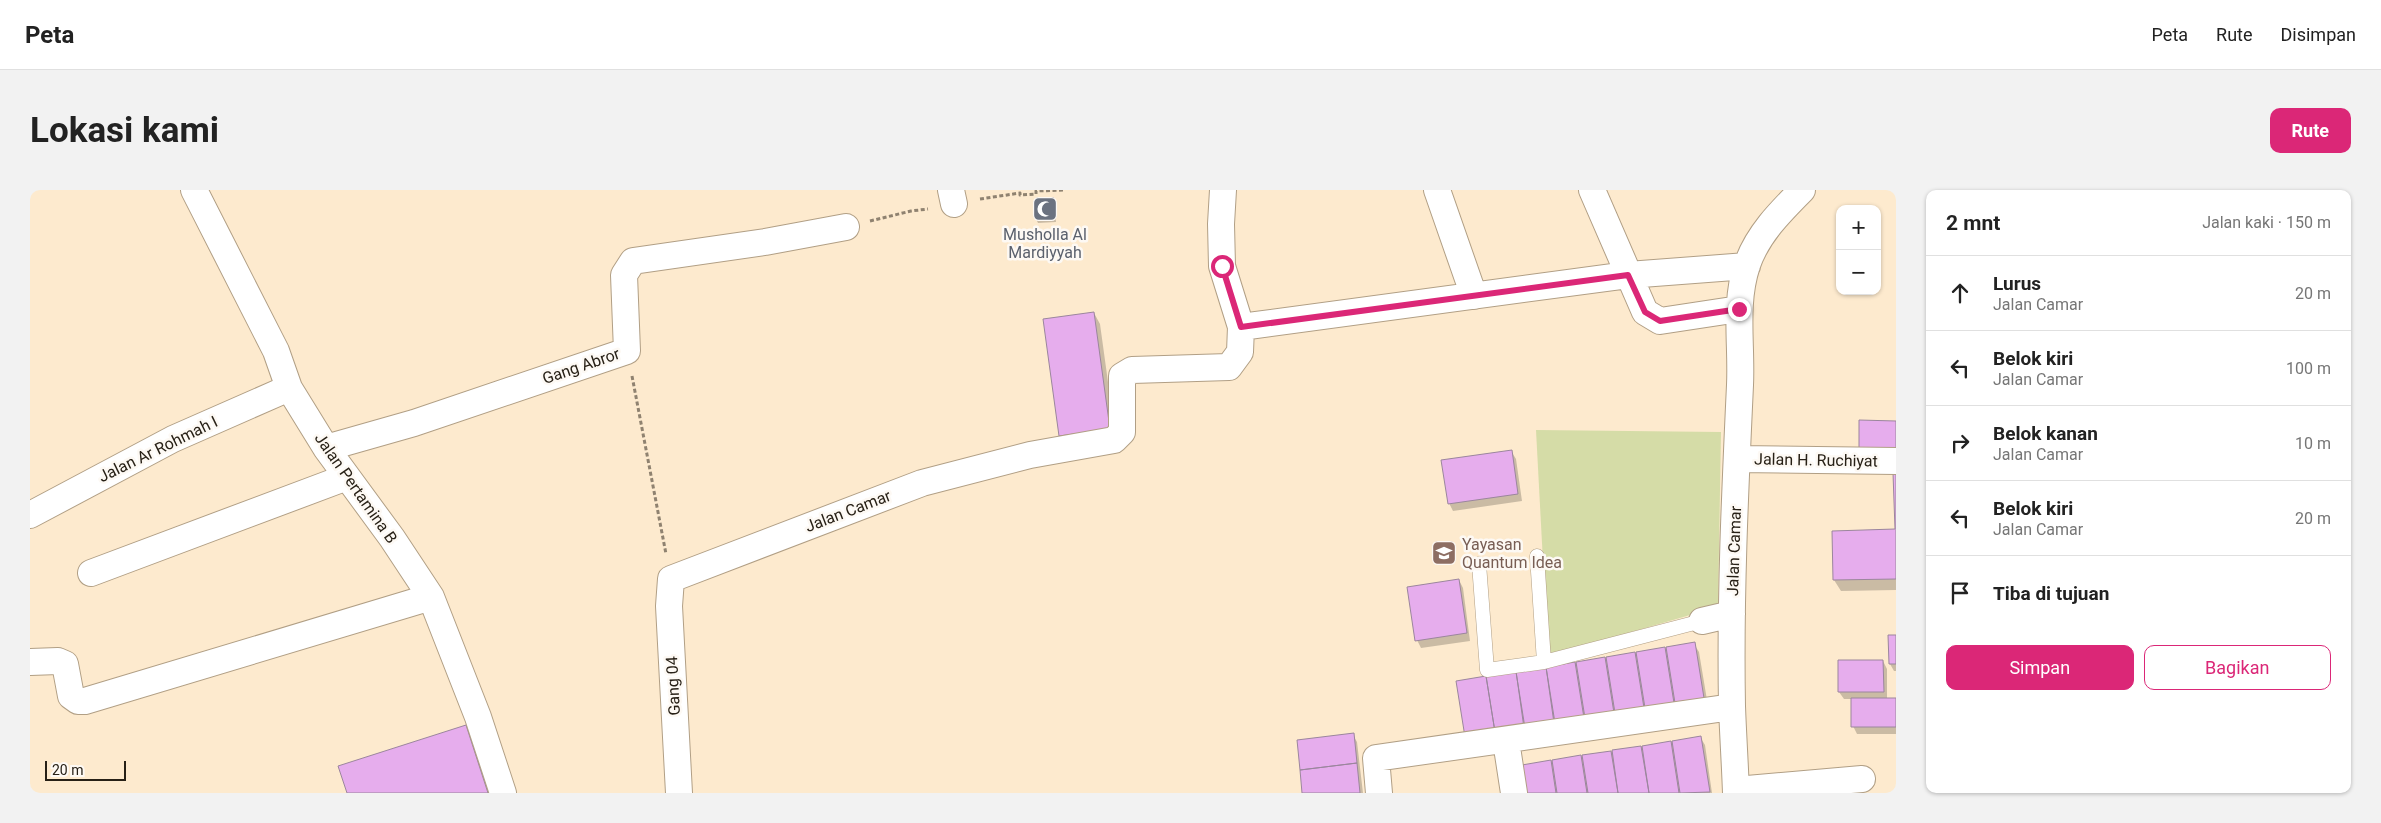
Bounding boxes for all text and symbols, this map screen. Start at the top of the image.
text: Peta [25,21,74,49]
text: Peta [2152,24,2188,45]
text: Rute [2216,24,2253,45]
text: Disimpan [2281,24,2356,45]
button: Rute [2270,108,2351,153]
text: Lokasi kami [30,110,219,151]
mosque icon: Musholla Al Mardiyyah [1032,196,1058,222]
map controls [1836,205,1881,295]
button: + [1836,205,1881,250]
text: 2 mnt [1946,211,2000,235]
text: Jalan kaki · 150 m [2202,213,2331,232]
place label: Musholla Al Mardiyyah [1003,225,1087,262]
button: − [1836,250,1881,295]
route start [1211,255,1234,278]
text: Lurus [1993,272,2041,295]
icon: ahead [1946,279,1974,307]
text: 20 m [2295,284,2331,303]
text: Jalan Camar [1993,295,2083,314]
route end [1728,298,1751,321]
street label: Gang Abror [540,344,623,388]
text: Belok kiri [1993,347,2073,370]
icon: left [1946,354,1974,382]
text: 100 m [2286,359,2331,378]
text: Jalan Camar [1993,370,2083,389]
street label: Jalan Ar Rohmah I [95,412,221,486]
text: Belok kanan [1993,422,2098,445]
street label: Jalan Pertamina B [311,429,401,547]
icon: right [1946,429,1974,457]
text: 10 m [2295,434,2331,453]
text: Jalan Camar [1993,445,2083,464]
street label: Jalan H. Ruchiyat [1754,449,1878,471]
street label: Jalan Camar [802,486,894,536]
text: Belok kiri [1993,497,2073,520]
icon: left [1946,504,1974,532]
street label: Jalan Camar [1723,505,1745,596]
text: 20 m [2295,509,2331,528]
text: Jalan Camar [1993,520,2083,539]
place label: Yayasan Quantum Idea [1462,535,1562,572]
school or university icon: Yayasan Quantum Idea [1431,540,1457,566]
icon: arrive [1946,579,1974,607]
text: Tiba di tujuan [1993,582,2109,605]
button: Simpan [1946,645,2134,690]
button: Bagikan [2144,645,2331,690]
street label: Gang 04 [662,656,684,716]
scale bar [45,758,126,781]
text: 20 m [52,762,84,778]

